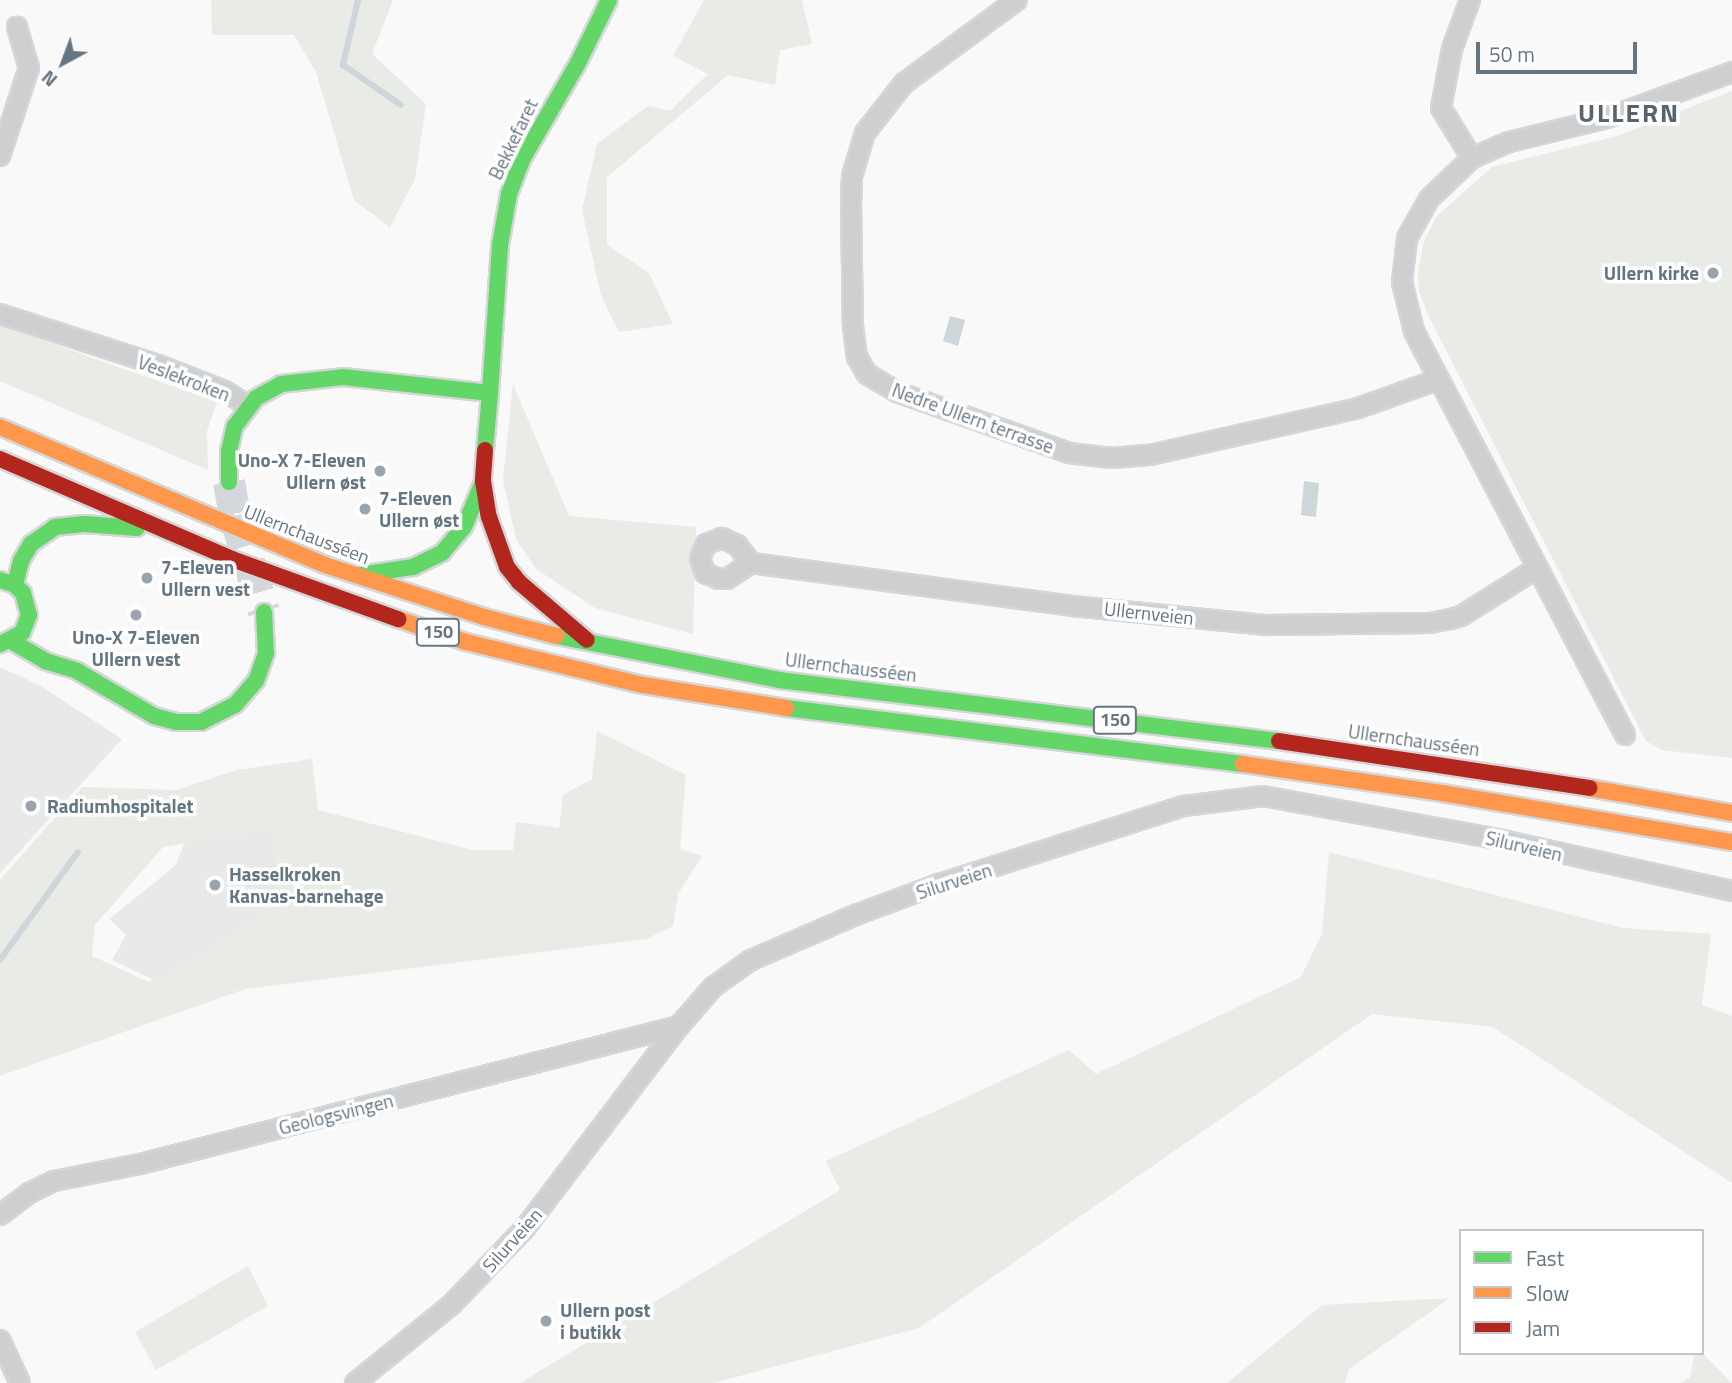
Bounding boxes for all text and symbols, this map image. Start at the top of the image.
north arrow [28,28,98,98]
scale bar [1480,28,1641,72]
text: 50 m [1489,38,1535,70]
text: N [34,64,63,94]
street label: Bekkefaret [484,95,542,183]
district label: ULLERN [1579,97,1679,129]
place label: Ullern kirke [1604,262,1699,284]
marker: Ullern kirke [1705,265,1721,281]
street label: Veslekroken [135,350,233,406]
street label: Nedre Ullern terrasse [889,378,1057,458]
place label: Uno-X 7-Eleven Ullern øst [238,449,366,493]
marker: Uno-X 7-Eleven Ullern øst [372,463,388,479]
place label: 7-Eleven Ullern øst [379,487,459,531]
street label: Ullernchausséen [241,500,373,568]
marker: 7-Eleven Ullern øst [357,501,373,517]
place label: 7-Eleven Ullern vest [161,556,250,600]
marker: 7-Eleven Ullern vest [139,570,155,586]
street label: Ullernveien [1103,597,1195,629]
marker: Uno-X 7-Eleven Ullern vest [128,607,144,623]
road number: 150 [415,618,461,646]
place label: Uno-X 7-Eleven Ullern vest [72,626,200,670]
street label: Ullernchausséen [784,648,918,686]
road number: 150 [1092,706,1138,734]
street label: Ullernchausséen [1347,719,1481,761]
place label: Radiumhospitalet [47,795,193,817]
marker: Radiumhospitalet [21,796,41,816]
street label: Silurveien [1483,826,1565,866]
street label: Silurveien [913,858,995,904]
place label: Hasselkroken Kanvas-barnehage [229,863,383,907]
marker: Hasselkroken Kanvas-barnehage [207,877,223,893]
street label: Geologsvingen [276,1089,396,1139]
street label: Silurveien [477,1203,547,1277]
legend [1459,1229,1704,1355]
text: Fast [1526,1242,1564,1274]
text: Slow [1526,1277,1569,1309]
place label: Ullern post i butikk [560,1299,650,1343]
text: Jam [1526,1312,1560,1344]
marker: Ullern post i butikk [538,1313,554,1329]

